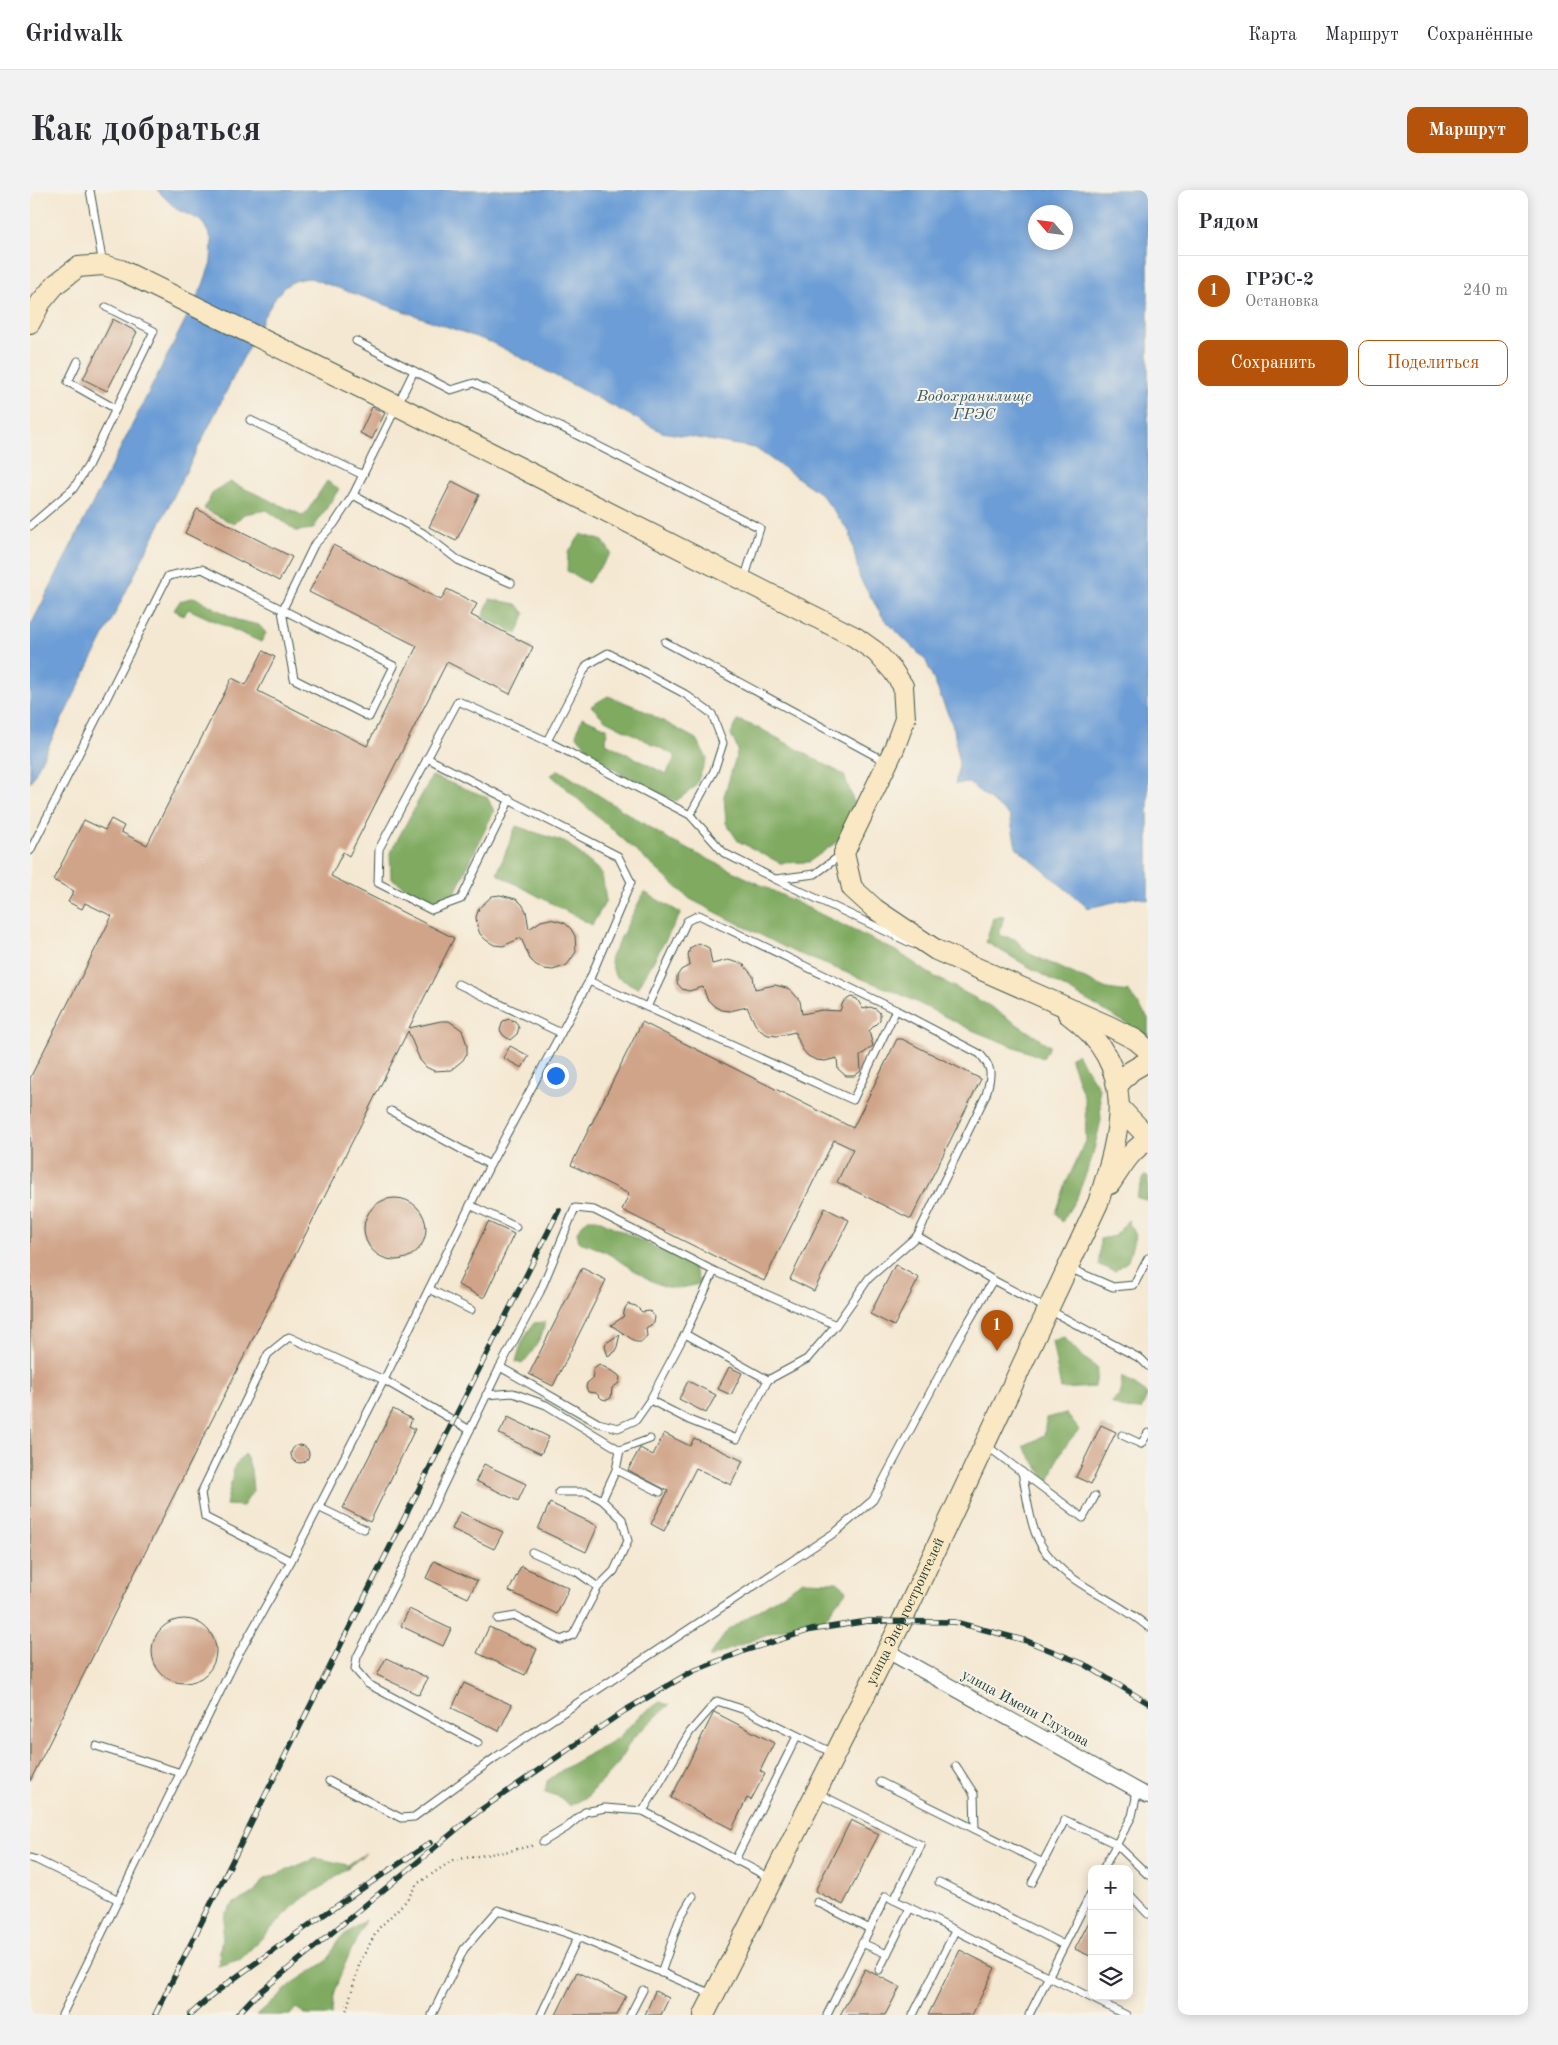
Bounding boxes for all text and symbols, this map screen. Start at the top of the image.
text: Gridwalk [25,23,123,47]
text: Карта [1248,26,1297,44]
text: Маршрут [1325,26,1399,44]
text: Сохранённые [1427,26,1533,44]
button: Маршрут [1407,107,1528,153]
text: Как добраться [30,113,261,148]
north arrow [1028,205,1073,250]
text: Рядом [1198,212,1259,233]
text: ГРЭС-2 [1245,271,1314,290]
text: 1 [1209,283,1219,299]
text: 240 m [1463,283,1508,299]
text: Остановка [1245,294,1319,310]
button: Сохранить [1198,340,1348,386]
button: Поделиться [1358,340,1508,386]
water label: Водохранилище ГРЭС [915,389,1032,423]
your location [543,1063,569,1089]
pin: 1 [981,1310,1013,1351]
street label: улица Энергостроителей [863,1535,947,1688]
street label: улица Имени Глухова [959,1668,1092,1751]
map controls [1088,1865,1133,2000]
button: + [1088,1865,1133,1910]
button: − [1088,1910,1133,1955]
button: layers [1088,1955,1133,2000]

